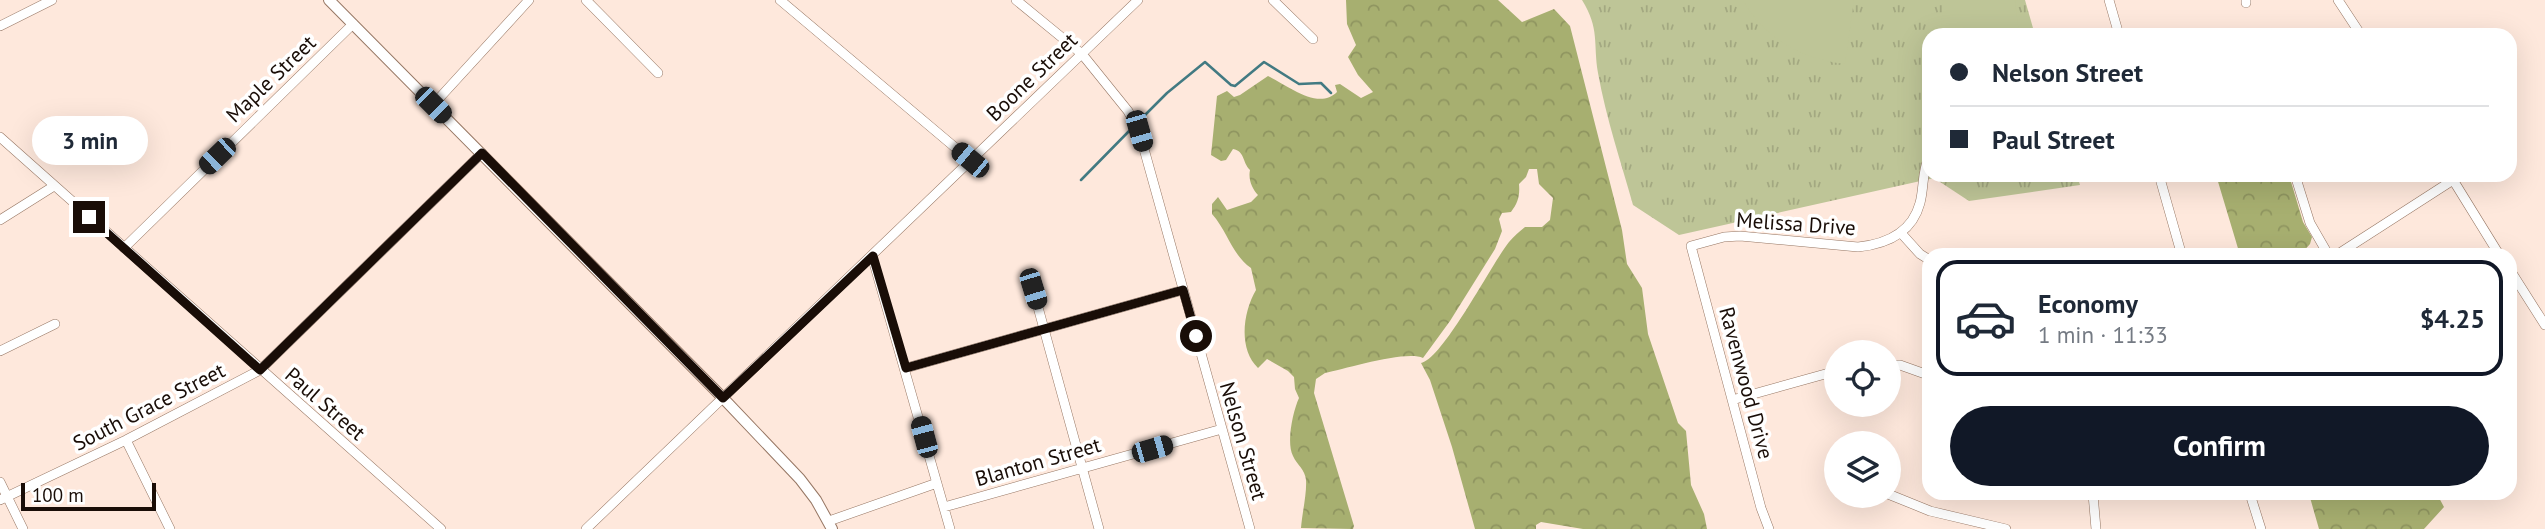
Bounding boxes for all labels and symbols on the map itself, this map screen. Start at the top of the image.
street label: Boone Street [980,27,1083,127]
street label: Maple Street [220,29,321,128]
car [411,83,456,127]
car [1124,108,1155,154]
callout: 3 min [31,116,147,164]
car [195,134,240,178]
car [948,138,993,182]
route end [73,201,105,233]
street label: Melissa Drive [1735,206,1857,241]
car [1017,266,1050,312]
street label: Ravenwood Drive [1713,304,1780,462]
route start [1180,320,1212,352]
street label: South Grace Street [68,357,229,457]
street label: Paul Street [279,361,371,446]
street label: Nelson Street [1214,379,1273,503]
car [909,414,940,460]
street label: Blanton Street [972,431,1104,492]
car [1129,433,1176,465]
scale bar [21,480,156,512]

